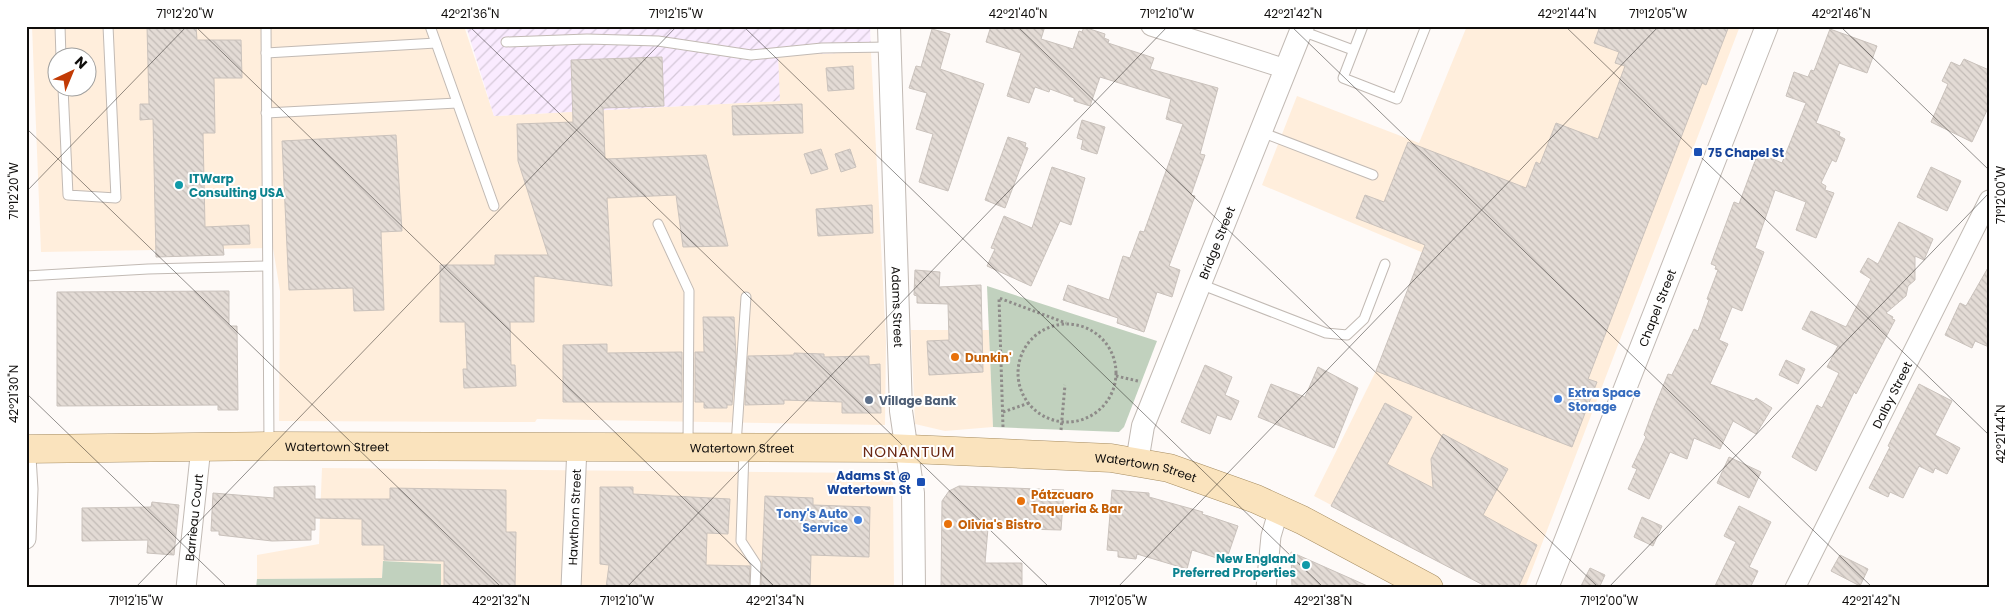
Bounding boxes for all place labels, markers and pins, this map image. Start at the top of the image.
place label: 75 Chapel St [1708,144,1784,161]
marker: 75 Chapel St [1692,146,1704,158]
place label: ITWarp Consulting USA [189,170,284,201]
marker: ITWarp Consulting USA [173,179,185,191]
place label: Dunkin' [965,349,1012,366]
marker: Dunkin' [949,351,961,363]
place label: Extra Space Storage [1568,384,1641,415]
place label: Village Bank [879,392,957,409]
marker: Extra Space Storage [1552,393,1564,405]
marker: Village Bank [863,394,875,406]
place label: Adams St @ Watertown St [827,467,911,498]
marker: Adams St @ Watertown St [915,476,927,488]
place label: Pátzcuaro Taqueria & Bar [1031,486,1123,517]
marker: Pátzcuaro Taqueria & Bar [1015,495,1027,507]
place label: Tony's Auto Service [776,505,849,536]
marker: Tony's Auto Service [852,514,864,526]
place label: Olivia's Bistro [958,516,1042,533]
marker: Olivia's Bistro [942,518,954,530]
place label: New England Preferred Properties [1172,550,1296,581]
marker: New England Preferred Properties [1300,559,1312,571]

